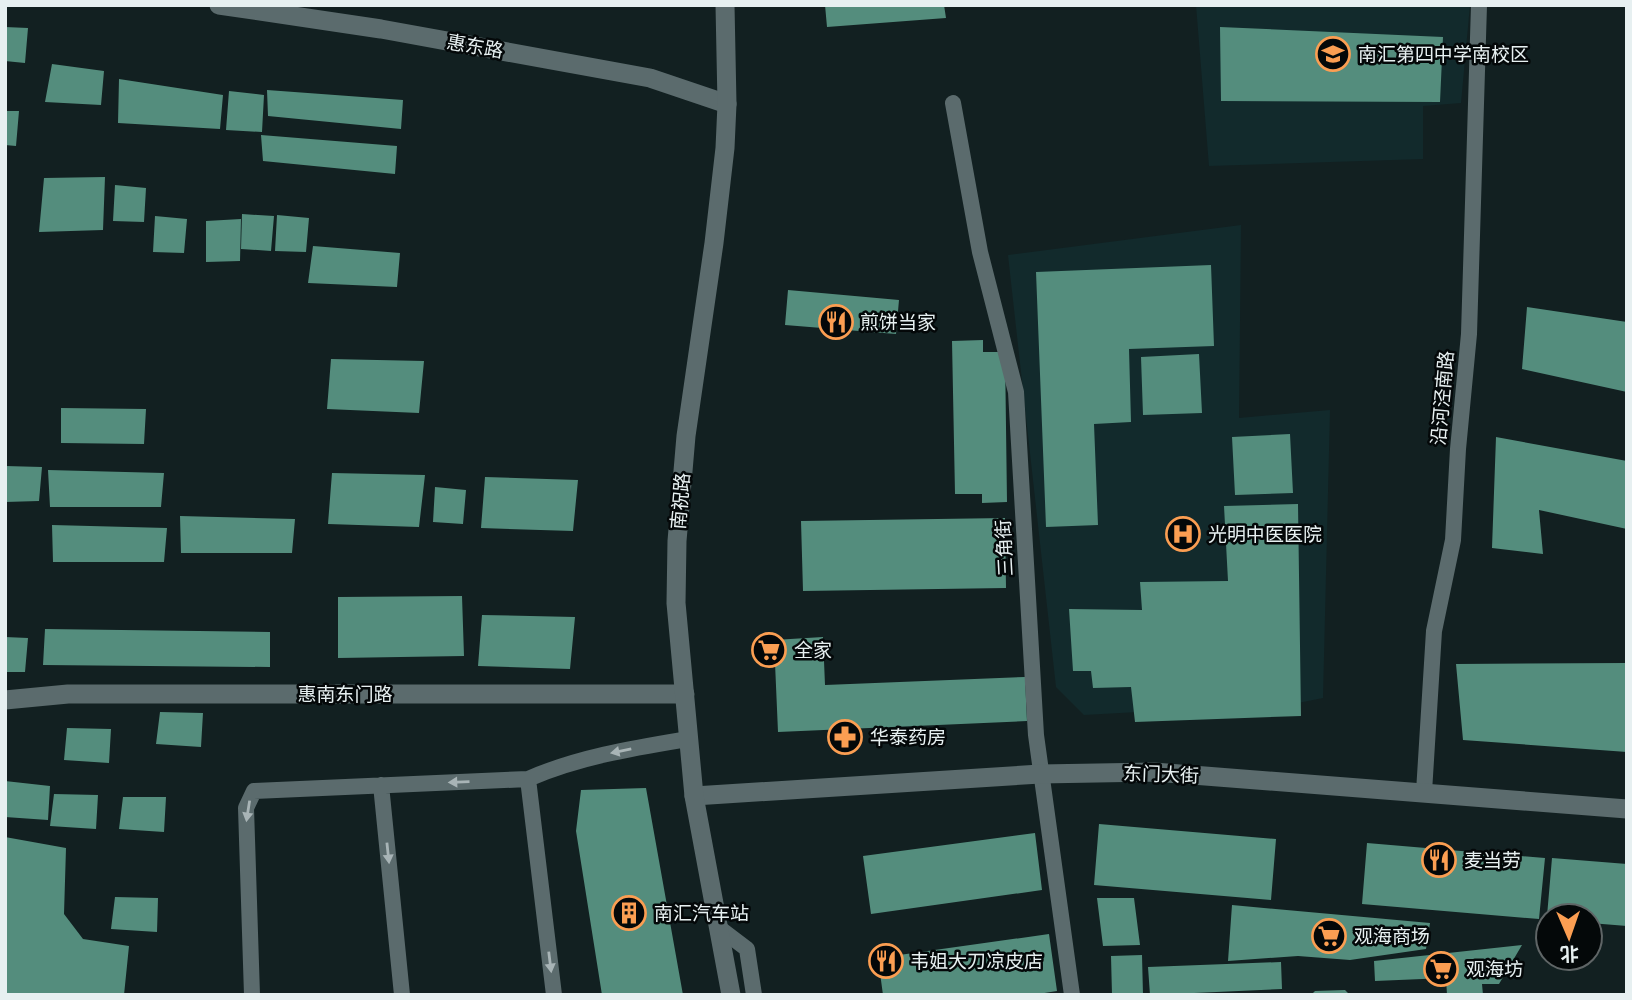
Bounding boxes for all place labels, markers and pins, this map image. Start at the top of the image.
school or university icon: 南汇第四中学南校区 [1314,35,1352,73]
place label: 南汇第四中学南校区 [1358,43,1529,65]
restaurant icon: 煎饼当家 [817,303,855,341]
place label: 煎饼当家 [860,311,936,333]
hospital icon: 光明中医医院 [1164,515,1202,553]
place label: 光明中医医院 [1208,523,1322,545]
supermarket icon: 全家 [750,631,788,669]
place label: 全家 [794,639,832,661]
pharmacy icon: 华泰药房 [826,718,864,756]
place label: 华泰药房 [870,726,946,748]
restaurant icon: 麦当劳 [1420,841,1458,879]
place label: 麦当劳 [1464,849,1521,871]
building icon: 南汇汽车站 [610,894,648,932]
place label: 南汇汽车站 [654,902,749,924]
supermarket icon: 观海商场 [1310,917,1348,955]
place label: 观海商场 [1354,925,1430,947]
restaurant icon: 韦姐大刀凉皮店 [867,942,905,980]
place label: 韦姐大刀凉皮店 [910,950,1043,972]
supermarket icon: 观海坊 [1422,950,1460,988]
place label: 观海坊 [1466,958,1523,980]

